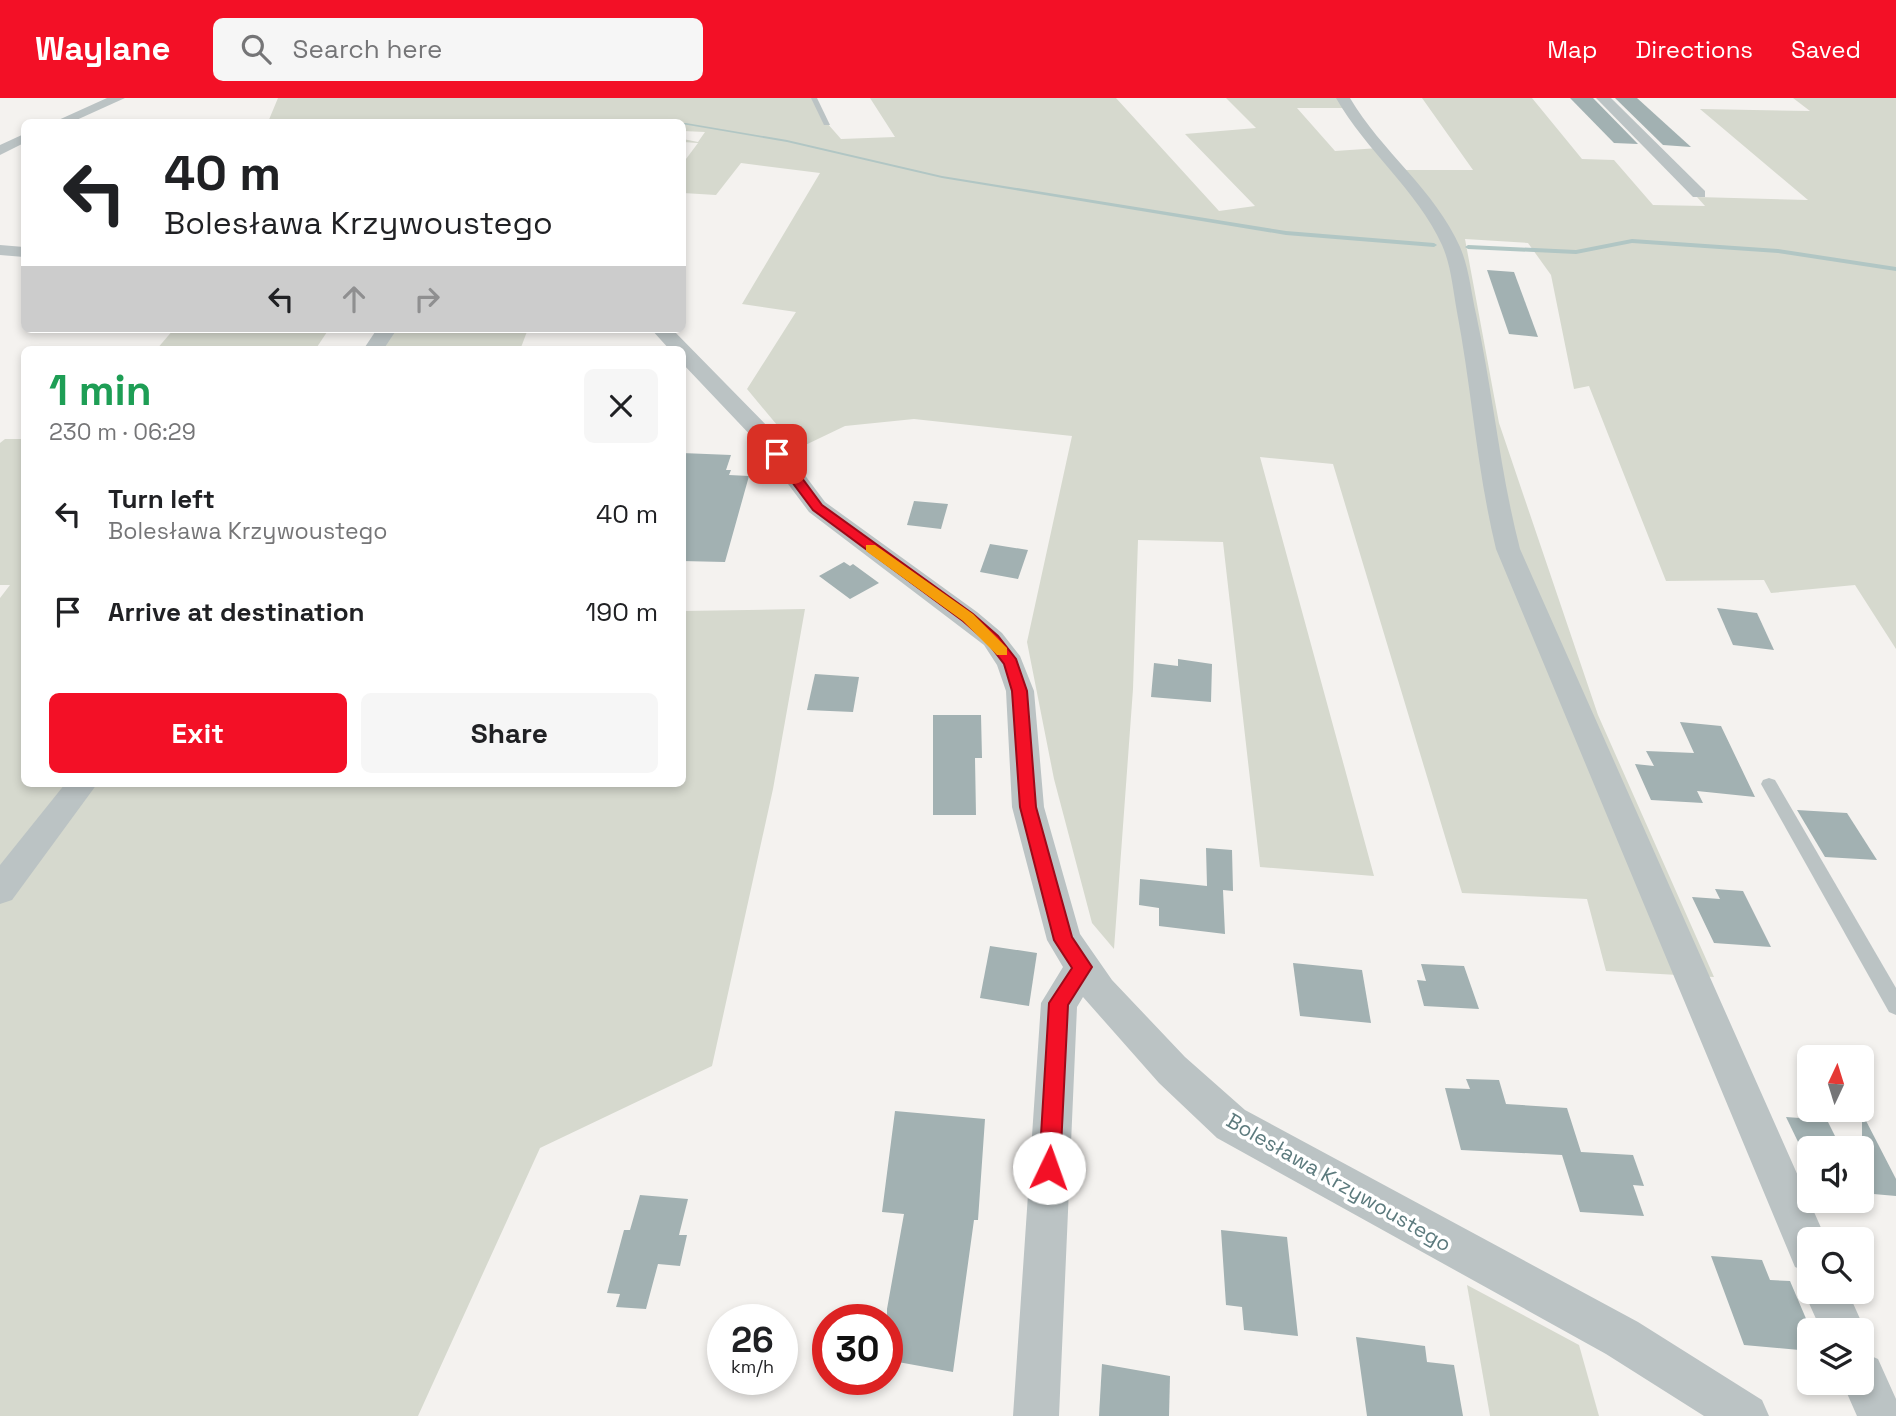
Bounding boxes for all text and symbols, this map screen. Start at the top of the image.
search box [213,18,703,81]
text: Waylane [35,28,171,70]
icon: search [237,30,275,68]
text: Search here [293,32,442,66]
text: Map [1547,34,1597,65]
text: Directions [1635,34,1753,65]
text: Saved [1791,34,1861,65]
text: 40 m [164,142,281,204]
icon: left [49,147,140,238]
text: Bolesława Krzywoustego [164,203,553,243]
icon: left [262,280,300,318]
icon: ahead [335,280,373,318]
icon: right [408,280,446,318]
text: 1 min [49,364,152,417]
button: close [584,369,658,443]
text: 230 m · 06:29 [49,417,196,447]
pin [747,424,807,484]
icon: arrive [758,435,796,473]
text: Turn left [108,482,215,516]
icon: left [49,495,87,533]
text: 40 m [596,497,658,531]
text: Bolesława Krzywoustego [108,516,388,546]
icon: arrive [49,593,87,631]
text: Arrive at destination [108,595,365,629]
text: 190 m [586,595,658,629]
button: Exit [49,693,347,773]
button: Share [361,693,658,773]
north arrow [1797,1045,1874,1122]
map controls [1797,1045,1874,1395]
street label: Bolesława Krzywoustego [1222,1107,1456,1257]
position arrow [1012,1131,1086,1205]
button: sound [1797,1136,1874,1213]
button: search [1797,1227,1874,1304]
speed limit sign: 30 [812,1304,903,1395]
text: 26 [731,1318,774,1362]
button: layers [1797,1318,1874,1395]
text: km/h [731,1355,774,1378]

